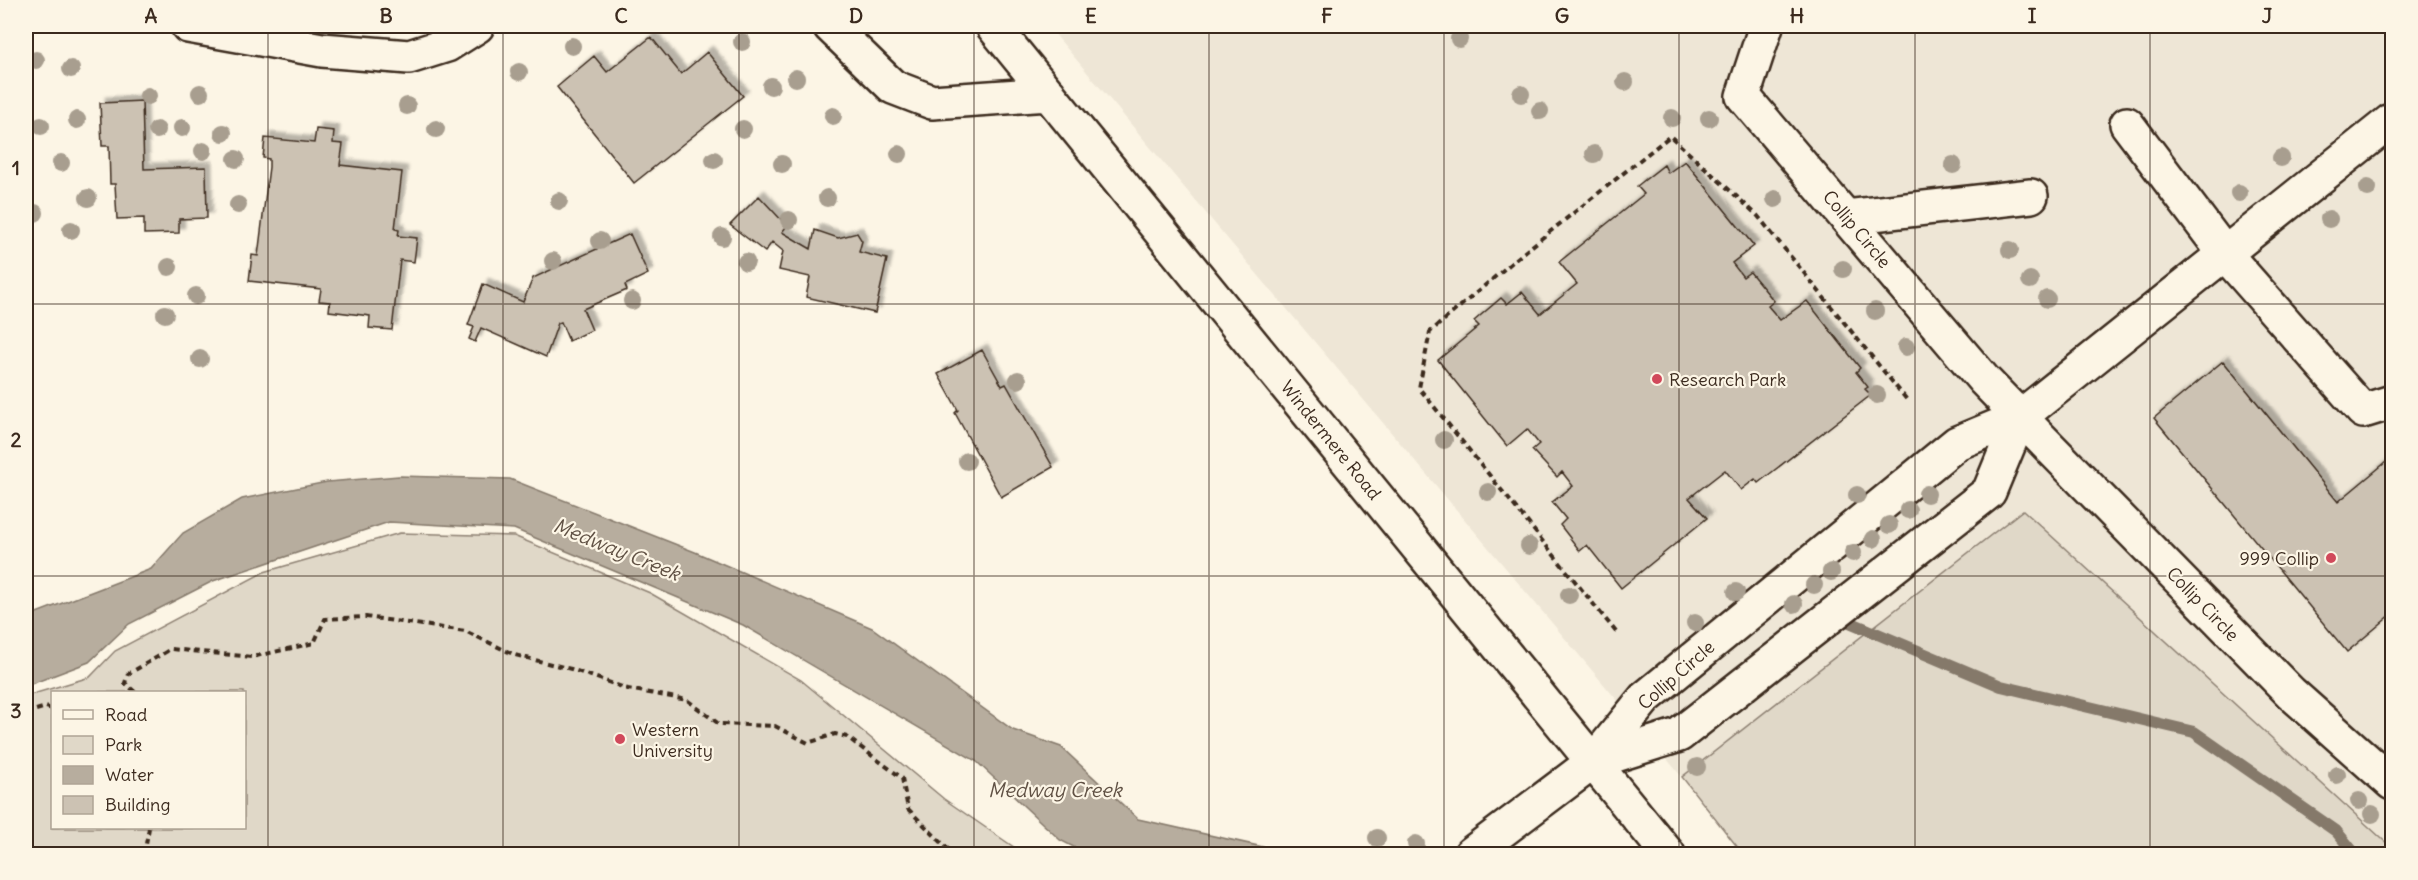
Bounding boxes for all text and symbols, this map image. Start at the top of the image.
text: A [145,3,158,28]
text: B [379,3,393,28]
text: C [614,3,628,28]
text: D [849,3,863,28]
text: E [1085,3,1097,28]
text: F [1321,3,1333,28]
text: G [1555,3,1569,28]
text: H [1790,3,1804,28]
text: I [2028,3,2037,28]
text: J [2262,3,2273,28]
text: 1 [12,155,20,180]
street label: Collip Circle [1818,185,1896,273]
place label: Research Park [1669,368,1786,391]
marker: Research Park [1650,372,1664,386]
street label: Windermere Road [1276,376,1386,505]
text: 2 [11,427,22,452]
water label: Medway Creek [550,512,686,586]
place label: 999 Collip [2240,547,2319,570]
marker: 999 Collip [2324,551,2338,565]
street label: Collip Circle [2162,562,2244,646]
street label: Collip Circle [1633,635,1719,715]
legend [51,691,246,829]
text: 3 [10,698,22,723]
text: Road [105,703,148,726]
place label: Western University [632,718,713,762]
marker: Western University [613,732,627,746]
text: Park [105,733,142,756]
text: Water [105,763,155,786]
water label: Medway Creek [988,777,1124,802]
text: Building [105,793,170,816]

